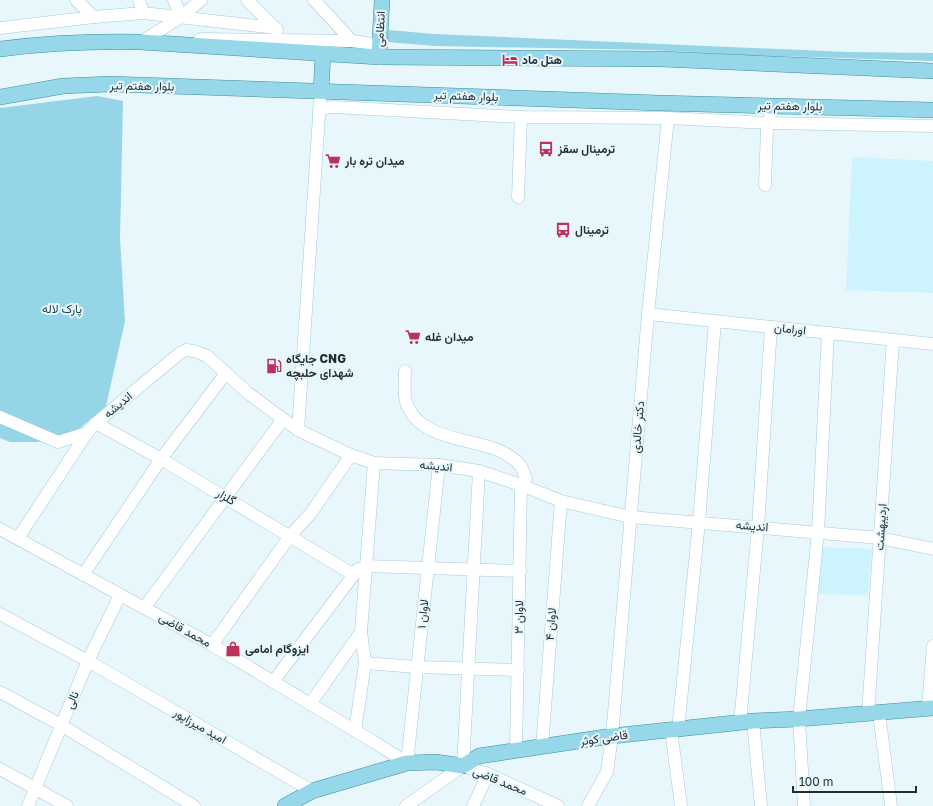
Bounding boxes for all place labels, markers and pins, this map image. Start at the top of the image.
hotel icon: هتل ماد [501,51,519,69]
place label: هتل ماد [522,52,562,67]
bus stop icon: ترمینال سقز [537,140,555,158]
place label: ترمینال سقز [557,141,615,157]
supermarket icon: میدان تره بار [324,152,342,170]
place label: میدان تره بار [344,153,405,169]
bus stop icon: ترمینال [554,221,572,239]
place label: ترمینال [575,222,609,238]
supermarket icon: میدان غله [404,328,422,346]
place label: میدان غله [425,329,474,344]
place label: جایگاه CNG شهدای حلبچه [286,351,354,381]
fuel station icon: جایگاه CNG شهدای حلبچه [265,357,283,375]
shop icon: ایزوگام امامی [224,640,242,658]
place label: ایزوگام امامی [245,641,309,657]

